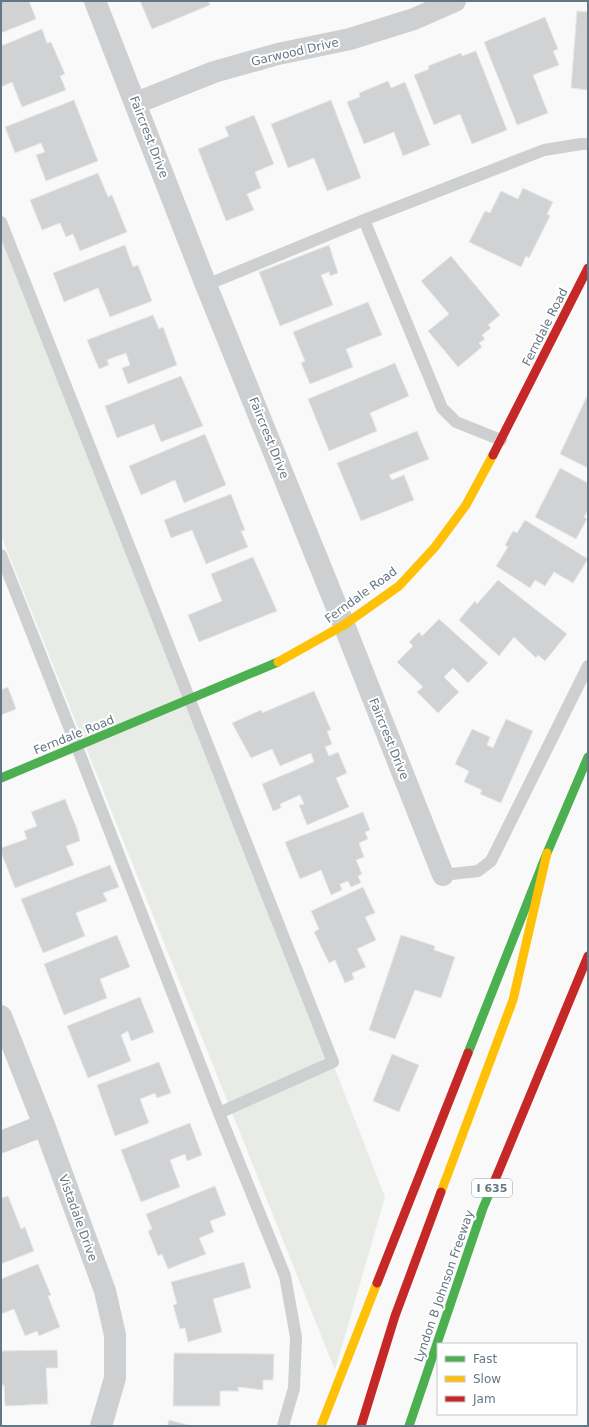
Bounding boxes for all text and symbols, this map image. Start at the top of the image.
street label: Garwood Drive [250,35,340,69]
street label: Faircrest Drive [127,94,171,180]
street label: Ferndale Road [519,286,571,368]
street label: Faircrest Drive [246,395,292,481]
street label: Ferndale Road [322,564,400,626]
street label: Faircrest Drive [366,696,412,782]
street label: Ferndale Road [32,712,116,758]
street label: Vistadale Drive [56,1173,100,1263]
road number: I 635 [472,1179,512,1197]
street label: Lyndon B Johnson Freeway [411,1208,477,1364]
legend [437,1343,577,1415]
text: Fast [473,1352,497,1366]
text: Slow [473,1372,501,1386]
text: Jam [472,1392,496,1406]

